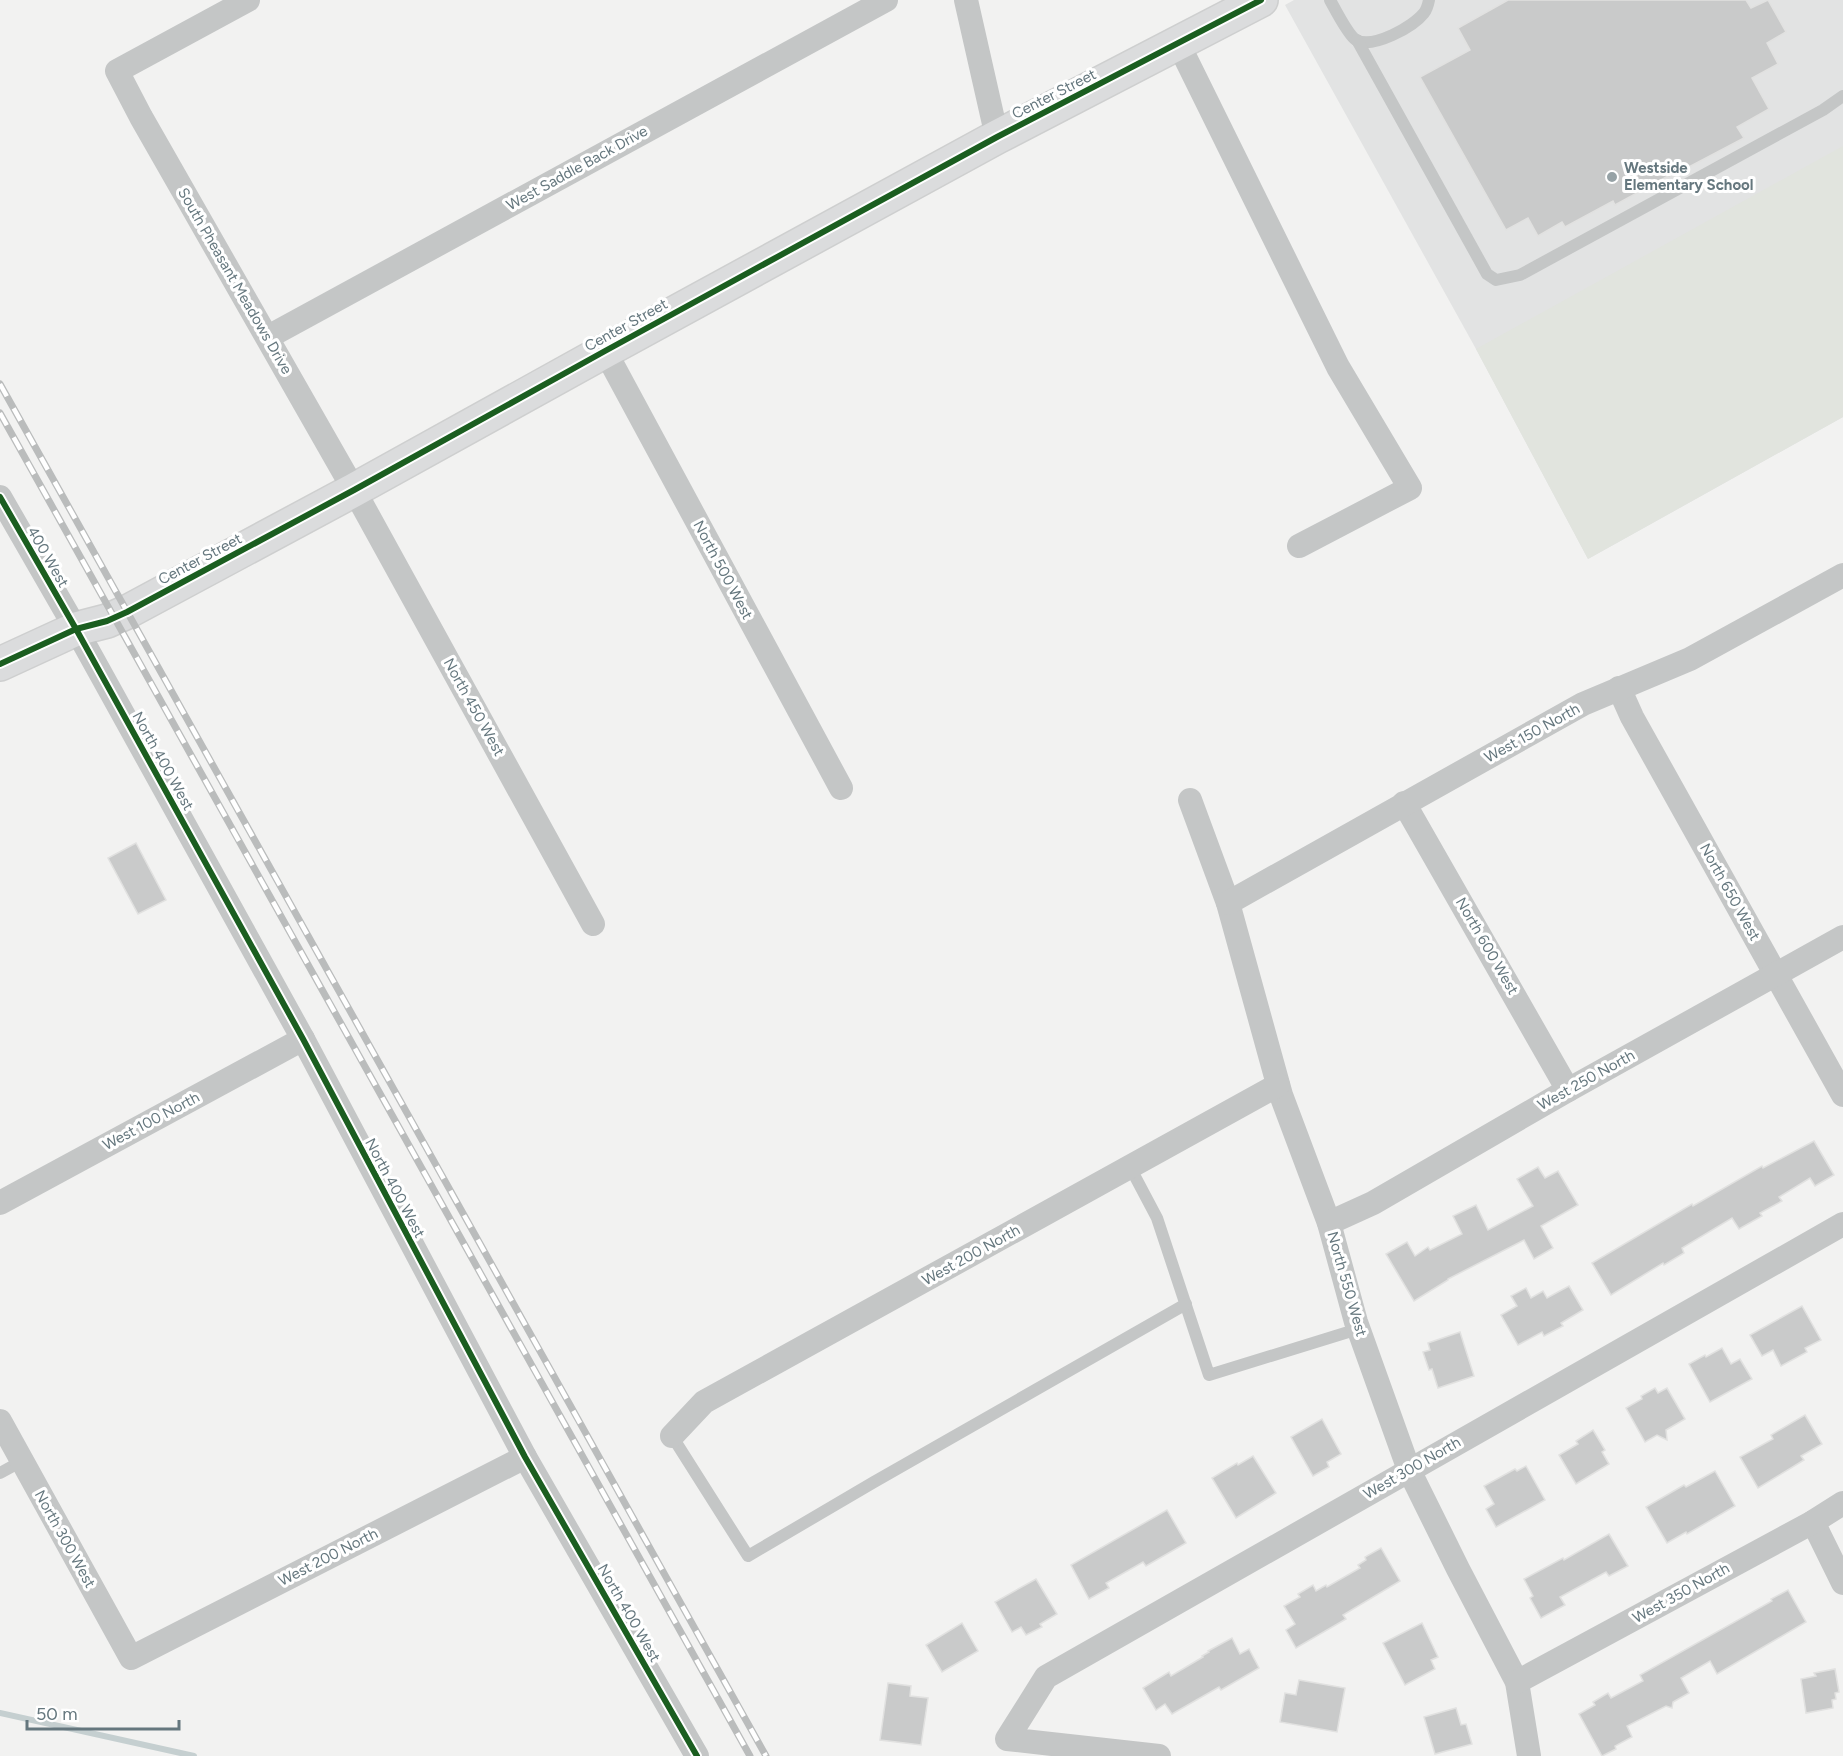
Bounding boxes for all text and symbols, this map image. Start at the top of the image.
street label: Center Street [1009,65,1099,123]
street label: West Saddle Back Drive [503,122,651,214]
place label: Westside Elementary School [1624,159,1754,194]
marker: Westside Elementary School [1605,170,1619,184]
street label: South Pheasant Meadows Drive [174,185,296,377]
street label: Center Street [581,295,671,355]
street label: North 500 West [689,518,757,623]
street label: 400 West [23,524,73,591]
street label: Center Street [155,529,245,589]
street label: North 450 West [440,655,508,759]
street label: West 150 North [1481,699,1583,767]
street label: North 400 West [128,709,198,814]
street label: North 650 West [1696,840,1764,944]
street label: North 600 West [1452,894,1522,998]
street label: West 250 North [1534,1046,1638,1114]
street label: West 100 North [100,1088,202,1154]
street label: North 400 West [361,1135,429,1241]
street label: West 200 North [919,1221,1023,1289]
street label: North 550 West [1323,1229,1371,1339]
street label: West 300 North [1360,1433,1464,1503]
street label: North 300 West [31,1487,99,1591]
street label: West 200 North [275,1524,381,1590]
street label: West 350 North [1629,1559,1733,1627]
street label: North 400 West [594,1561,664,1665]
scale bar [27,1693,178,1731]
text: 50 m [36,1703,78,1725]

